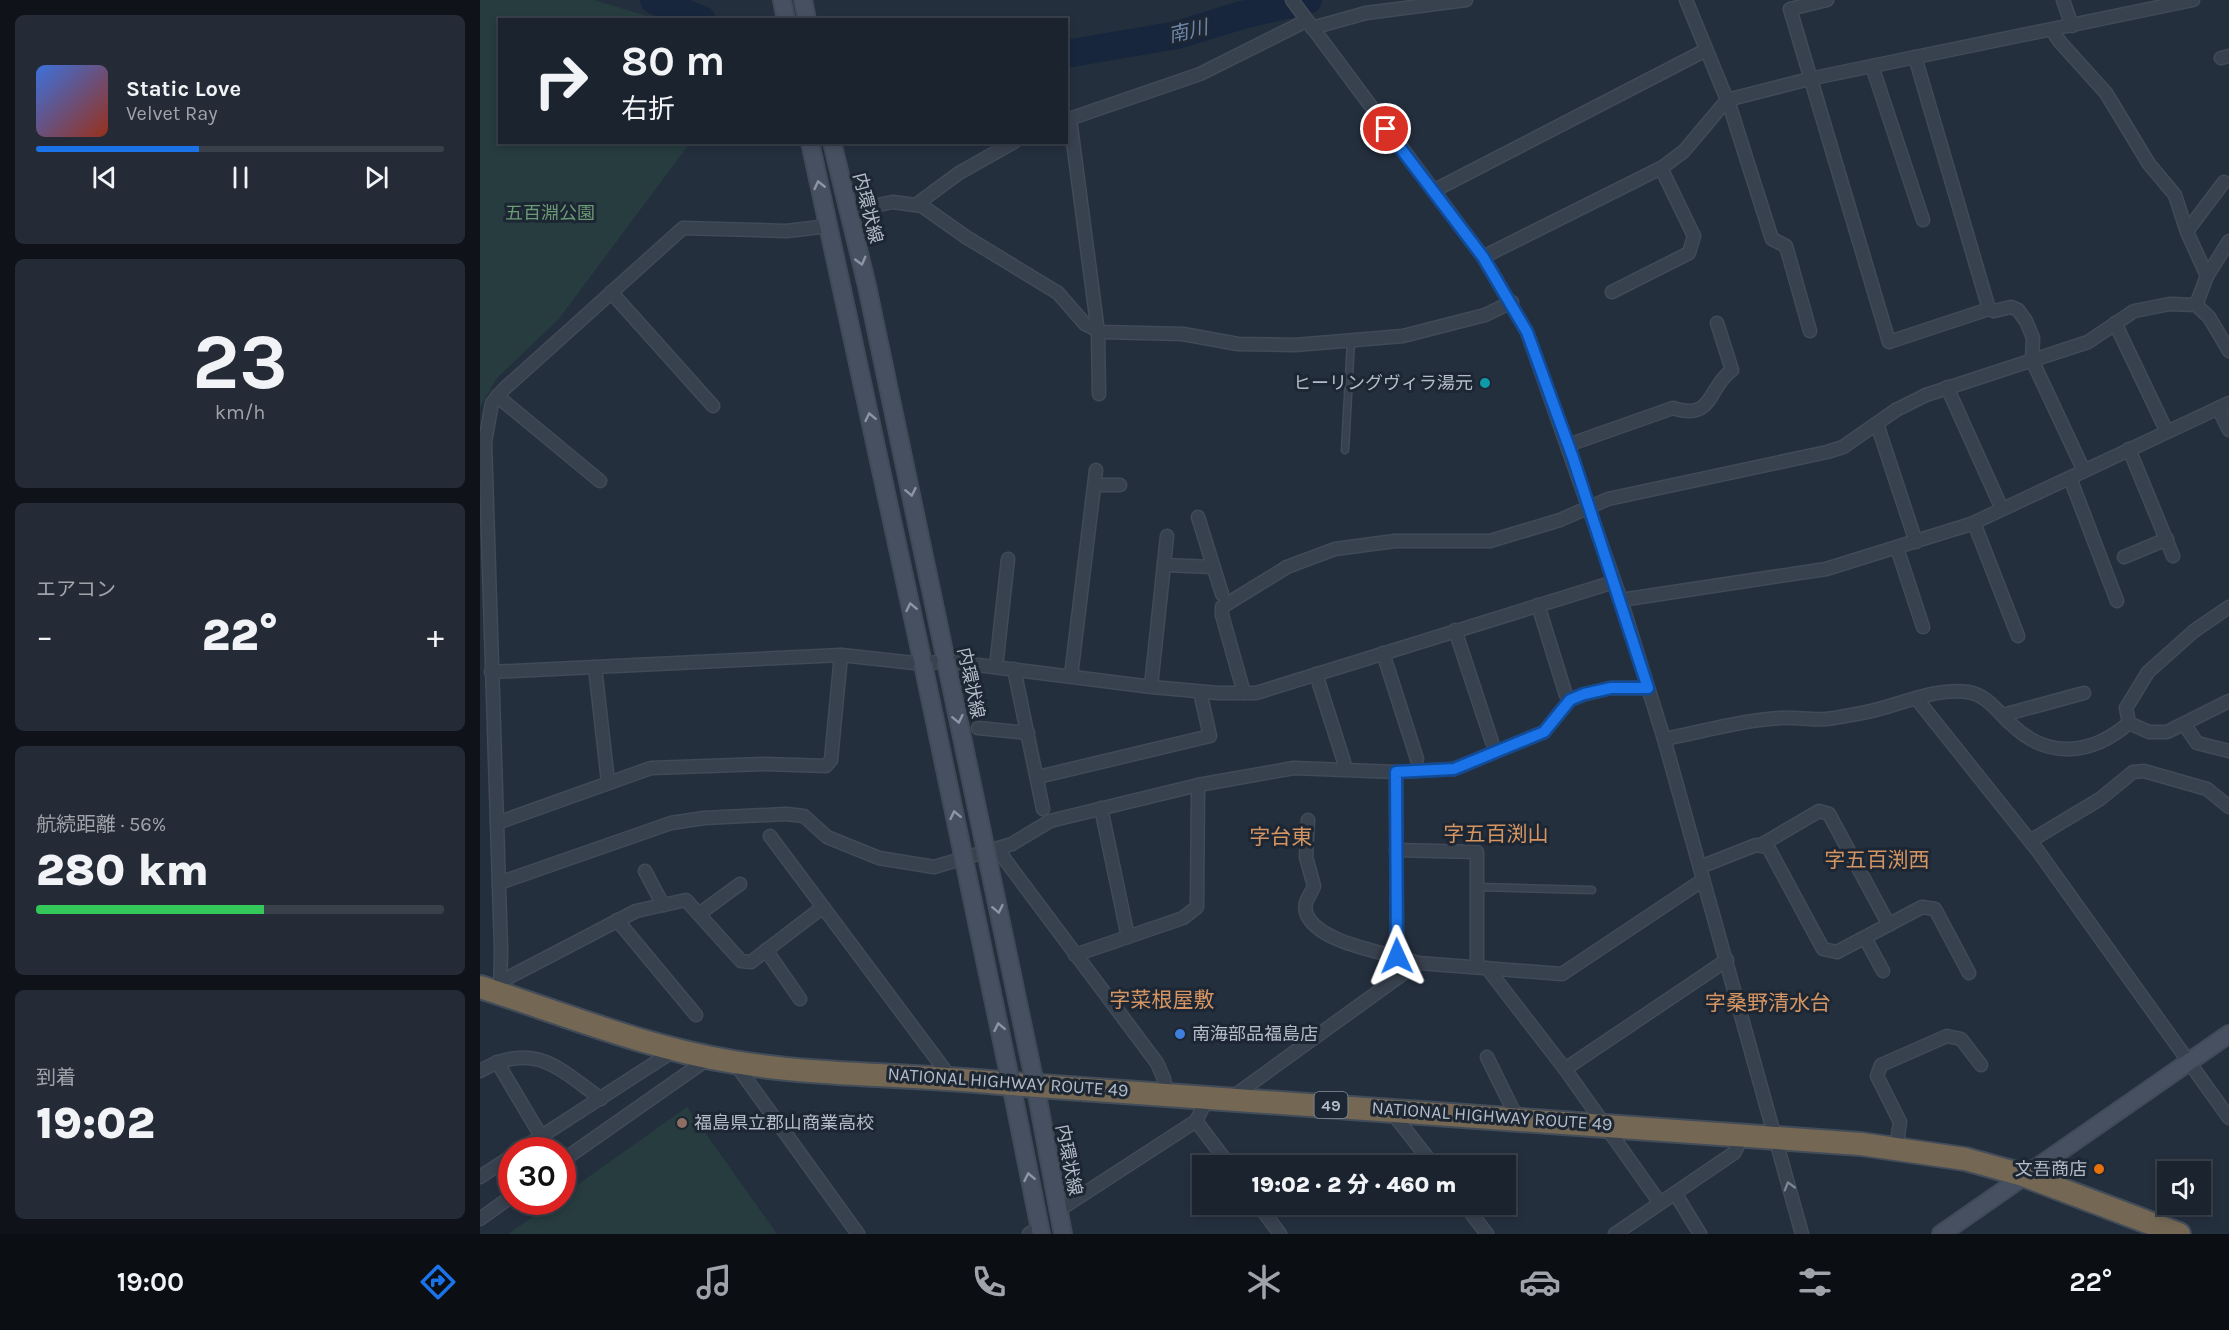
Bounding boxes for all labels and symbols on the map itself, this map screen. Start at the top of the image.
water label: 南川 [1166,15,1212,47]
pin [1360,103,1411,154]
street label: 内環状線 [849,170,887,246]
one-way arrow [814,180,827,190]
park label: 五百淵公園 [505,202,595,224]
one-way arrow [853,255,866,265]
place label: ヒーリングヴィラ湯元 [1293,372,1473,394]
marker: ヒーリングヴィラ湯元 [1478,376,1492,390]
one-way arrow [864,412,877,422]
one-way arrow [904,487,917,497]
one-way arrow [905,602,918,612]
street label: 内環状線 [953,645,989,721]
one-way arrow [951,713,964,723]
one-way arrow [949,811,962,821]
district label: 字五百渕山 [1444,822,1549,846]
district label: 字台東 [1250,825,1313,849]
district label: 字五百渕西 [1825,848,1930,872]
one-way arrow [991,904,1004,914]
position arrow [1365,924,1429,988]
district label: 字菜根屋敷 [1110,988,1215,1012]
district label: 字桑野清水台 [1705,991,1831,1015]
one-way arrow [993,1022,1006,1032]
place label: 南海部品福島店 [1192,1023,1318,1045]
marker: 南海部品福島店 [1173,1027,1187,1041]
street label: NATIONAL HIGHWAY ROUTE 49 [887,1063,1129,1101]
road number: 49 [1314,1092,1348,1118]
street label: NATIONAL HIGHWAY ROUTE 49 [1371,1097,1613,1135]
place label: 福島県立郡山商業高校 [694,1112,874,1134]
marker: 福島県立郡山商業高校 [675,1116,689,1130]
street label: 内環状線 [1051,1123,1087,1197]
speed limit sign: 30 [498,1137,576,1215]
place label: 文吾商店 [2015,1158,2087,1180]
marker: 文吾商店 [2092,1162,2106,1176]
one-way arrow [1023,1172,1036,1182]
one-way arrow [1784,1181,1796,1192]

